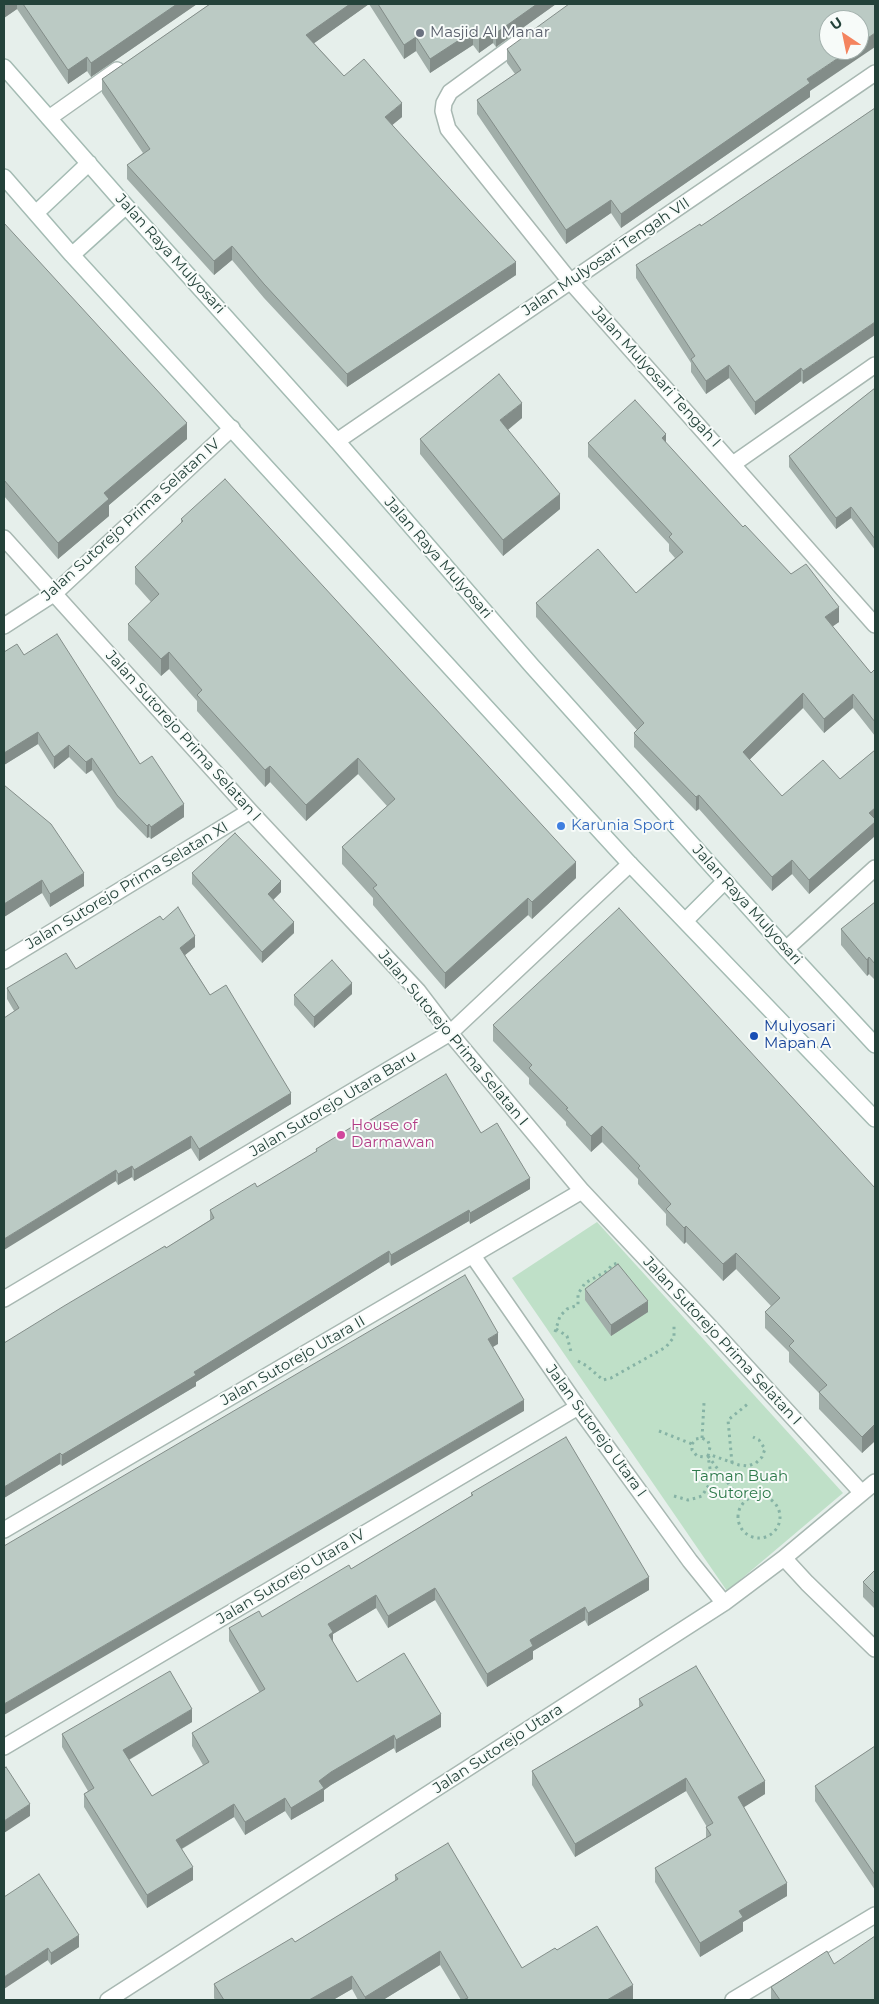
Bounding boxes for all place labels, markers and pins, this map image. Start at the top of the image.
place label: Masjid Al Manar [430,24,550,42]
marker: Masjid Al Manar [414,27,426,39]
place label: Karunia Sport [571,817,674,835]
marker: Karunia Sport [555,820,567,832]
place label: Mulyosari Mapan A [764,1018,836,1053]
marker: Mulyosari Mapan A [748,1030,760,1042]
place label: House of Darmawan [351,1117,435,1152]
marker: House of Darmawan [335,1129,347,1141]

